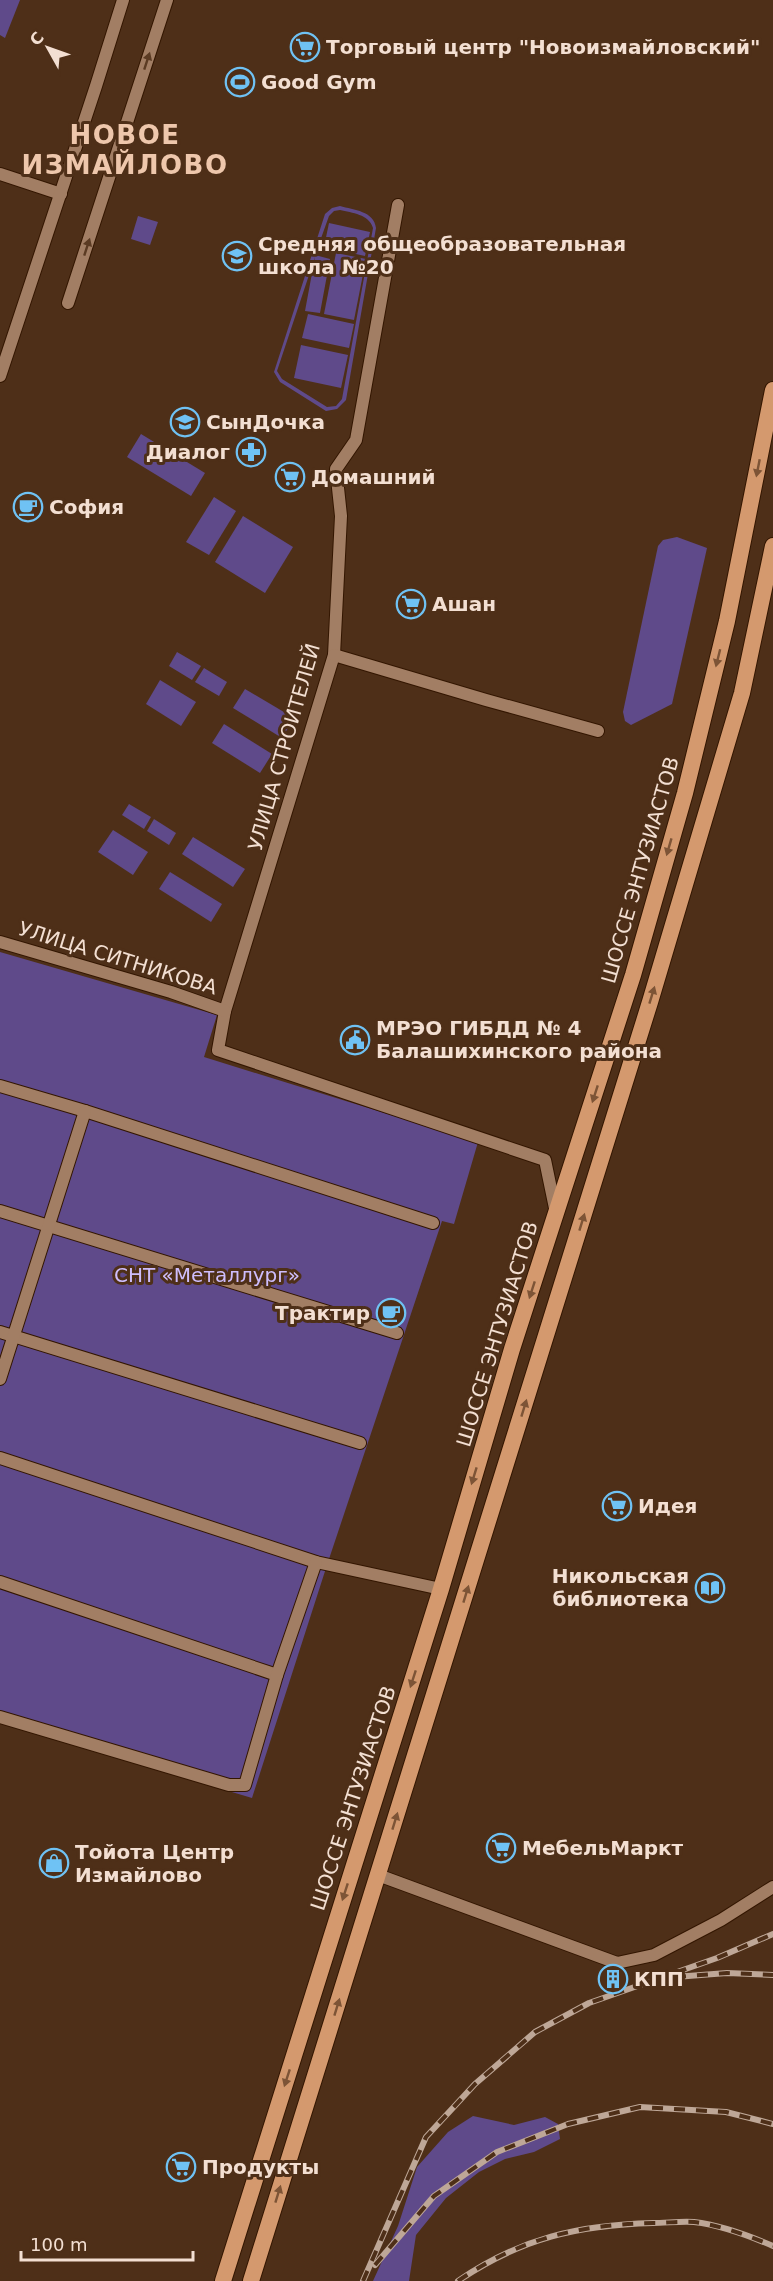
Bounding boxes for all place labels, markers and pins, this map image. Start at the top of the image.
supermarket icon: Торговый центр "Новоизмайловский" [289,31,321,63]
place label: Торговый центр "Новоизмайловский" [326,35,760,59]
sports icon: Good Gym [224,66,256,98]
place label: Good Gym [261,70,376,94]
place label: Средняя общеобразовательная школа №20 [258,232,626,279]
school or university icon: Средняя общеобразовательная школа №20 [221,240,253,272]
school or university icon: СынДочка [169,406,201,438]
place label: СынДочка [206,410,325,434]
pharmacy icon: Диалог [235,436,267,468]
place label: Диалог [146,440,230,464]
supermarket icon: Домашний [274,461,306,493]
place label: Домашний [311,465,435,489]
cafe icon: София [12,491,44,523]
place label: София [49,495,124,519]
supermarket icon: Ашан [395,588,427,620]
place label: Ашан [432,592,496,616]
place label: МРЭО ГИБДД № 4 Балашихинского района [376,1016,662,1063]
public building icon: МРЭО ГИБДД № 4 Балашихинского района [339,1024,371,1056]
cafe icon: Трактир [375,1297,407,1329]
place label: Трактир [275,1301,370,1325]
supermarket icon: Идея [601,1490,633,1522]
place label: Идея [638,1494,697,1518]
place label: Никольская библиотека [552,1564,689,1611]
library icon: Никольская библиотека [694,1572,726,1604]
supermarket icon: МебельМаркт [485,1832,517,1864]
place label: МебельМаркт [522,1836,684,1860]
place label: Тойота Центр Измайлово [75,1840,234,1887]
shop icon: Тойота Центр Измайлово [38,1847,70,1879]
building icon: КПП [597,1963,629,1995]
place label: КПП [634,1967,684,1991]
supermarket icon: Продукты [165,2151,197,2183]
place label: Продукты [202,2155,319,2179]

